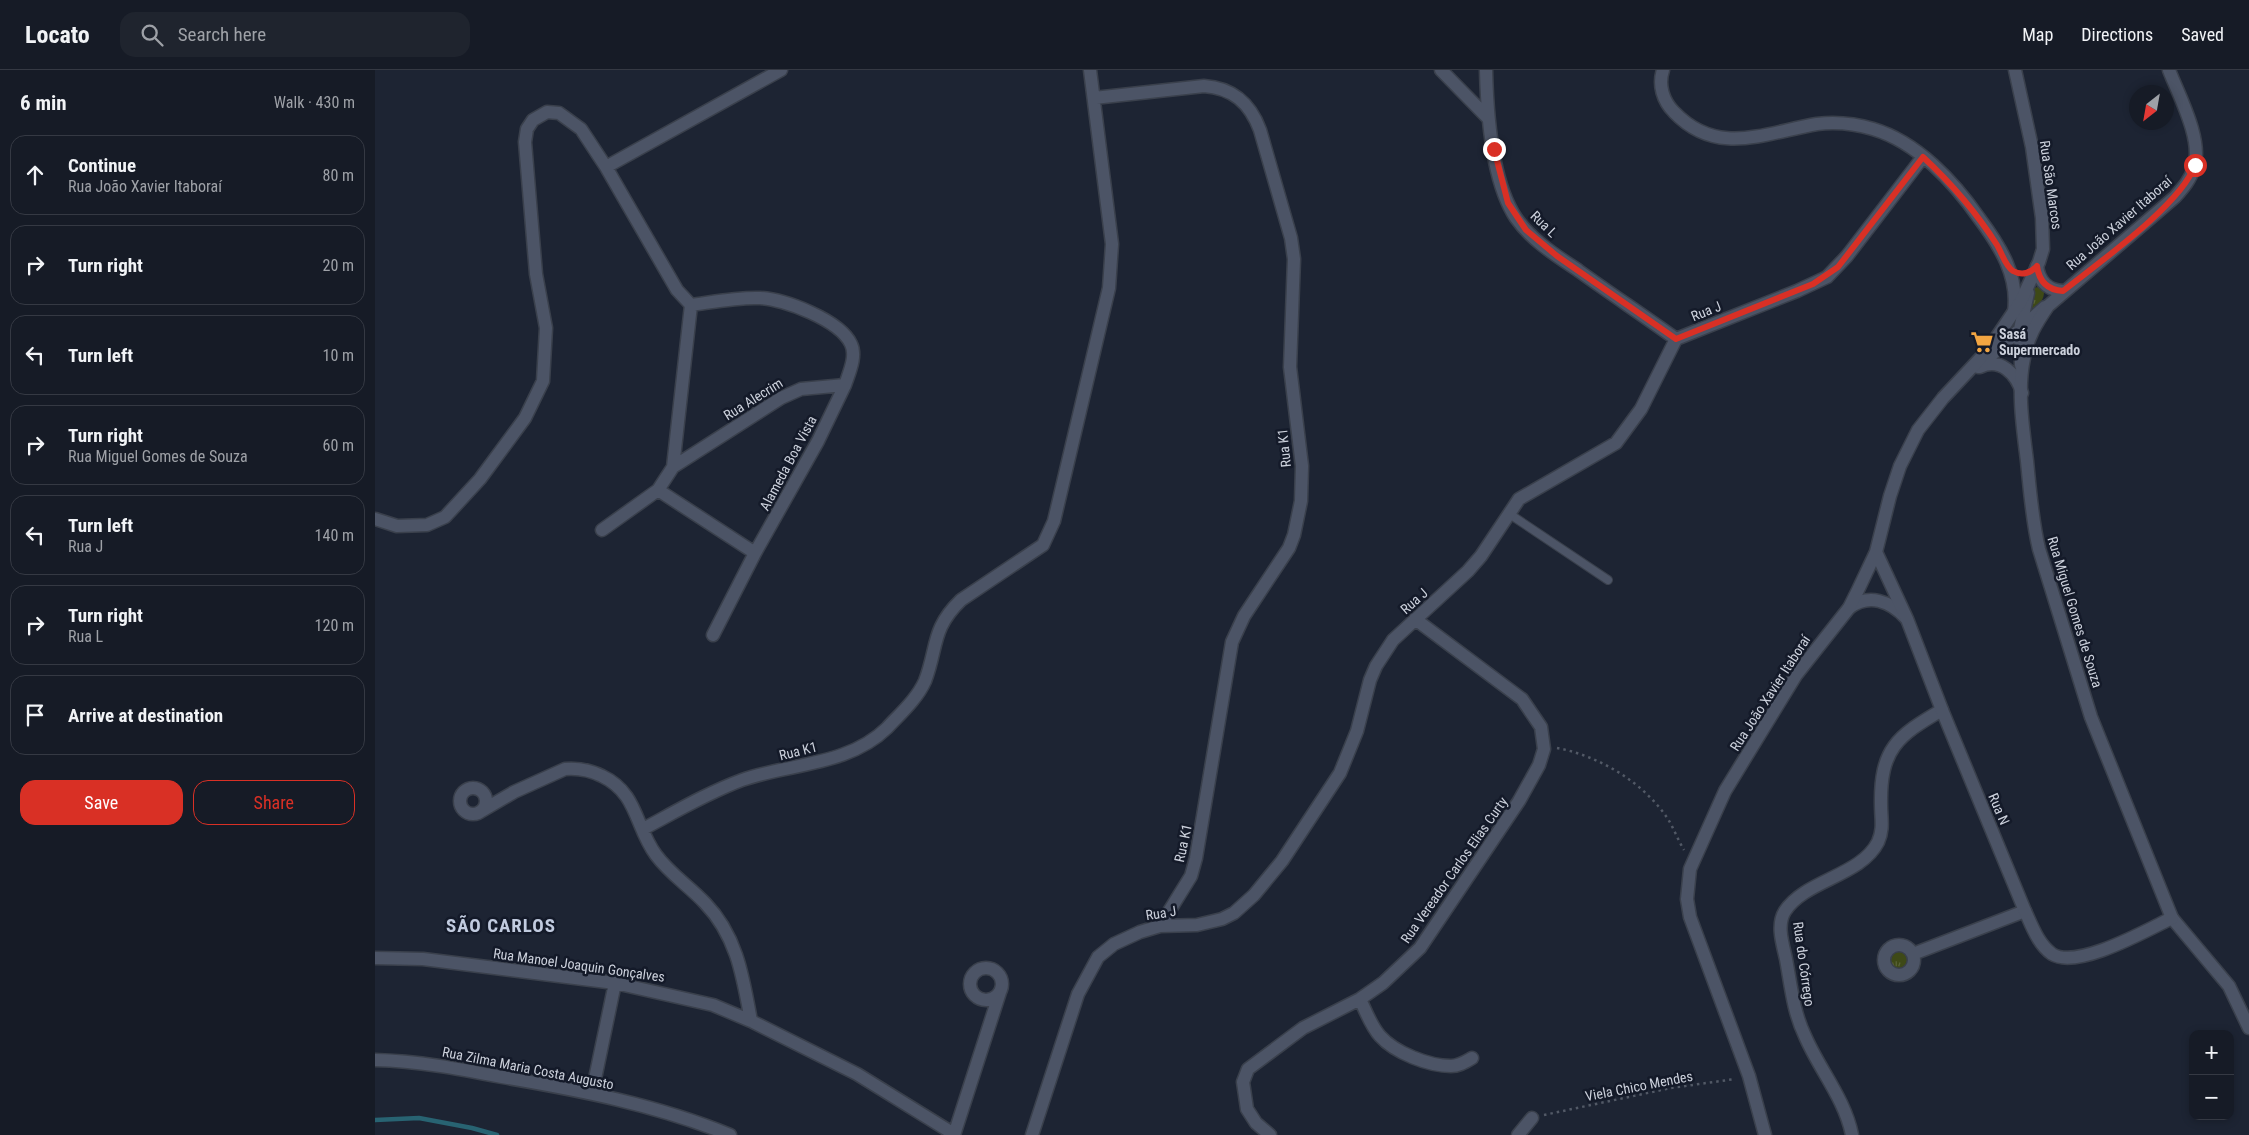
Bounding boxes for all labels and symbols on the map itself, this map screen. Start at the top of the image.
north arrow [2129,85,2174,130]
route end [1483,138,1506,161]
street label: Rua São Marcos [2037,140,2065,230]
route start [2184,154,2207,177]
street label: Rua João Xavier Itaboraí [2063,172,2176,273]
street label: Rua L [1527,208,1561,241]
street label: Rua J [1689,298,1723,324]
place label: Sasá Supermercado [1999,326,2080,358]
supermarket icon: Sasá Supermercado [1969,329,1995,355]
street label: Rua Alecrim [721,375,785,423]
street label: Alameda Boa Vista [756,413,820,513]
street label: Rua K1 [1274,428,1294,468]
street label: Rua Miguel Gomes de Souza [2044,534,2106,690]
street label: Rua J [1397,585,1431,617]
street label: Rua João Xavier Itaboraí [1727,632,1814,754]
street label: Rua K1 [777,739,819,763]
street label: Rua N [1985,791,2013,827]
street label: Rua Vereador Carlos Elias Curty [1397,794,1511,946]
street label: Rua K1 [1171,822,1195,864]
street label: Rua J [1144,903,1178,923]
district label: SÃO CARLOS [446,914,556,937]
street label: Rua do Córrego [1790,921,1818,1007]
street label: Rua Manoel Joaquin Gonçalves [492,945,666,985]
street label: Rua Zilma Maria Costa Augusto [441,1044,615,1092]
street label: Viela Chico Mendes [1584,1068,1694,1104]

